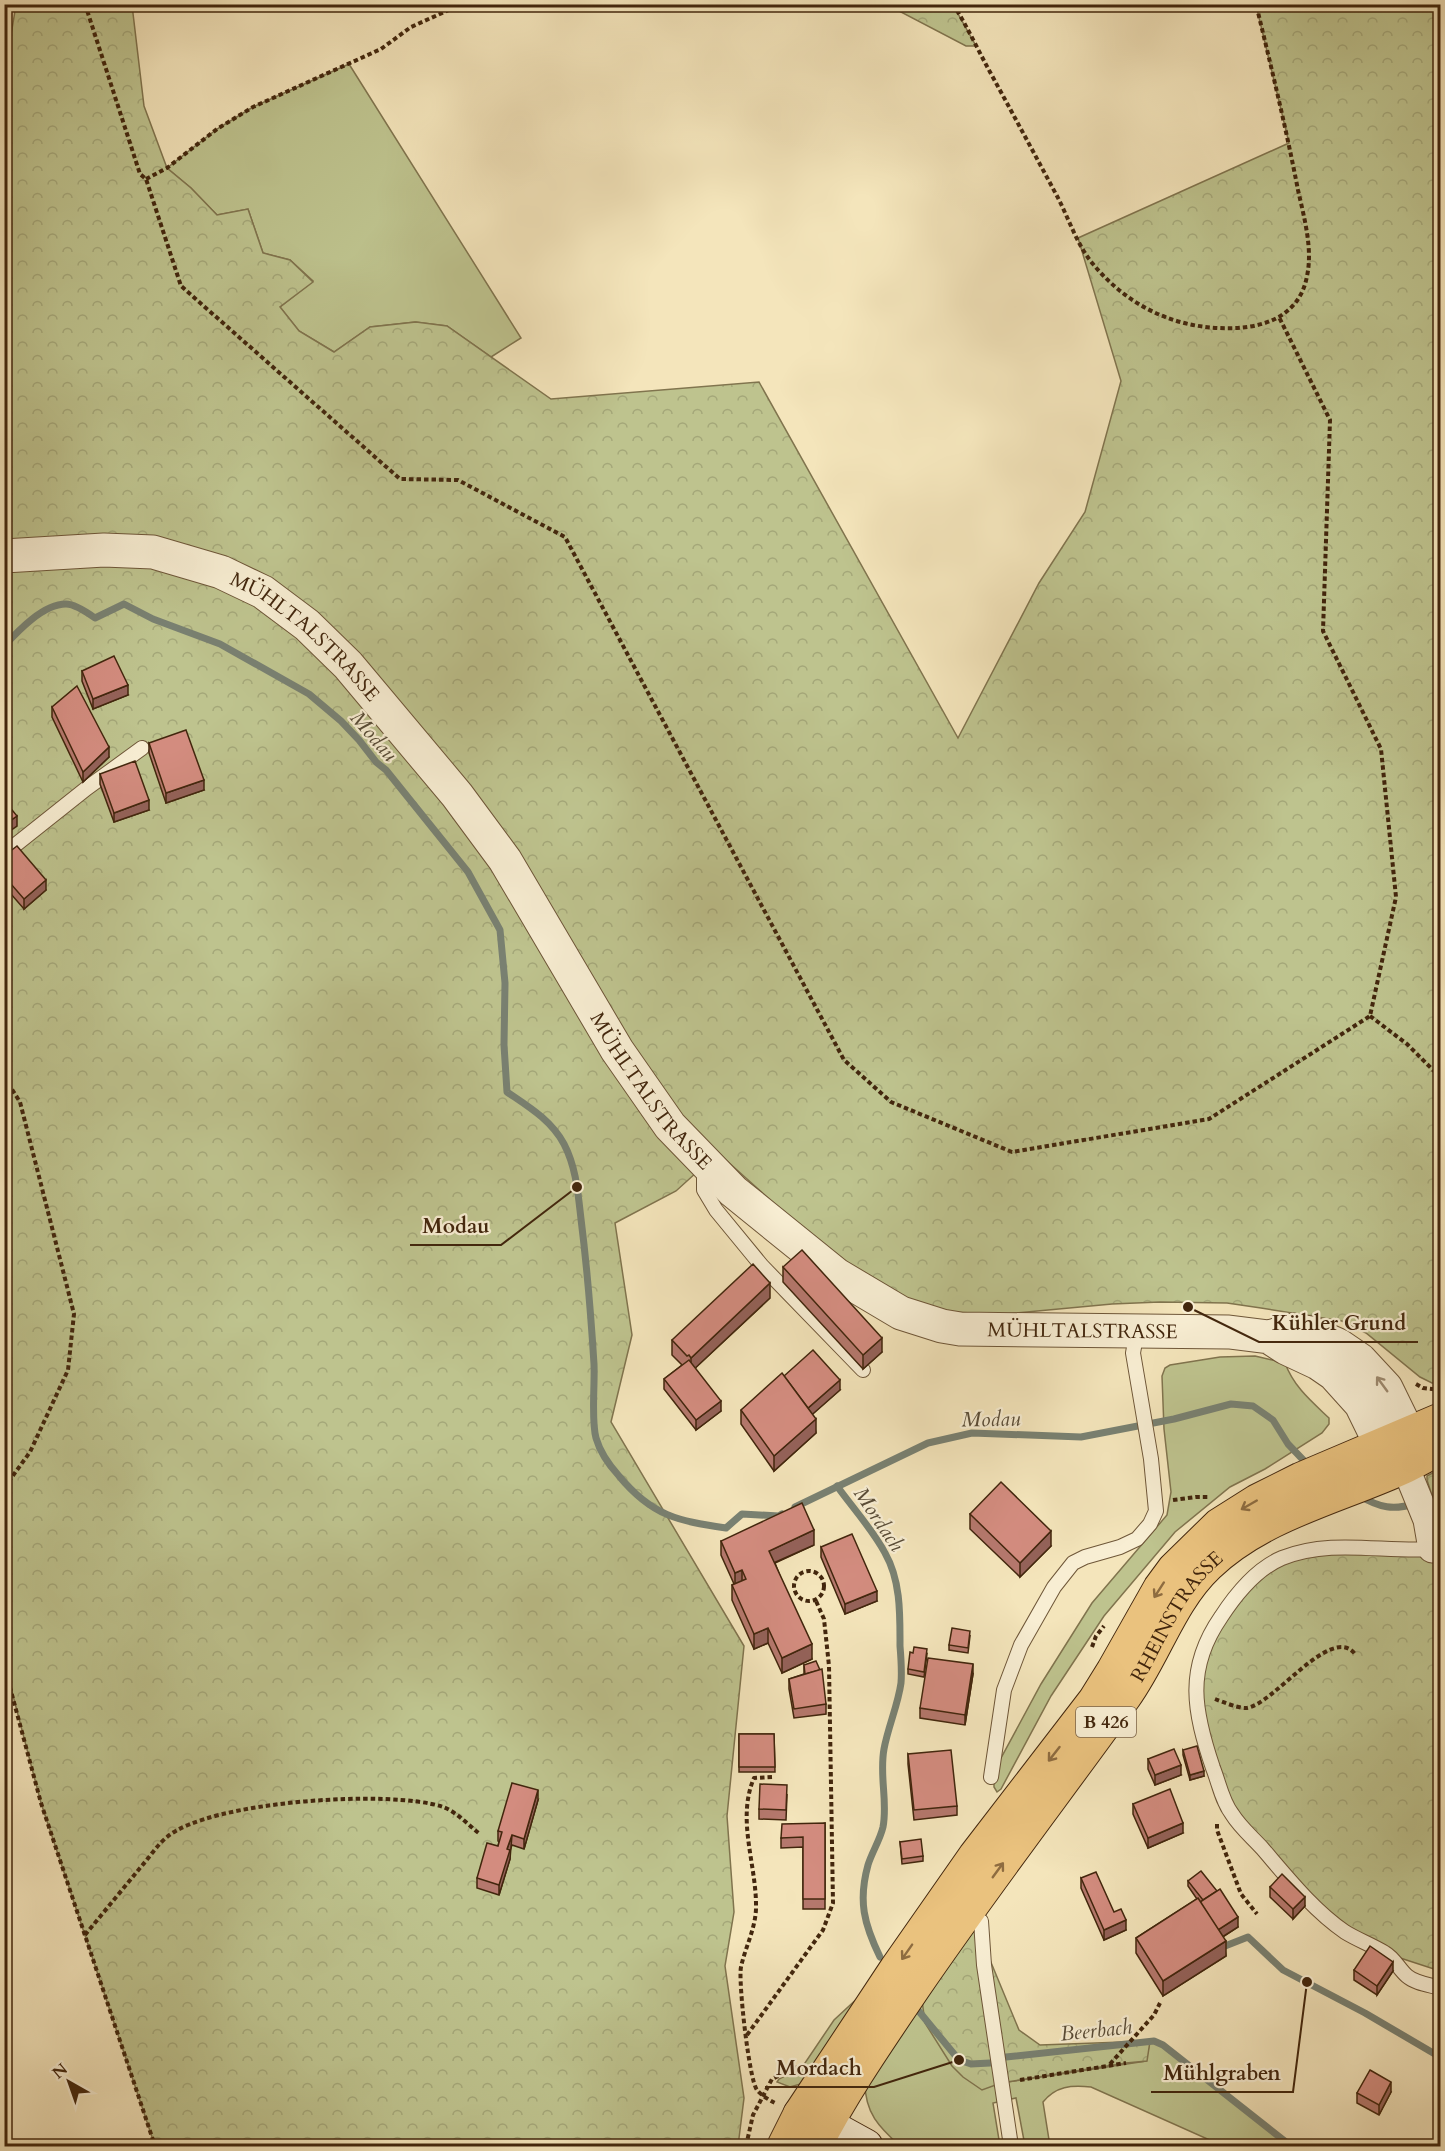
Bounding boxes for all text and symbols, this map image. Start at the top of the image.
street label: MÜHLTALSTRASSE [226,565,386,707]
water label: Modau [343,704,404,768]
street label: MÜHLTALSTRASSE [584,1007,718,1176]
callout: Modau [410,1206,501,1245]
text: Modau [422,1212,490,1241]
callout: Kühler Grund [1259,1303,1418,1342]
text: Kühler Grund [1272,1309,1406,1338]
street label: MÜHLTALSTRASSE [987,1316,1178,1345]
one-way arrow [1375,1376,1388,1392]
water label: Modau [961,1404,1021,1435]
water label: Mordach [846,1481,911,1557]
one-way arrow [1240,1500,1258,1511]
street label: RHEINSTRASSE [1124,1545,1229,1687]
one-way arrow [1153,1581,1165,1598]
road number: B 426 [1076,1707,1136,1737]
one-way arrow [1047,1745,1060,1761]
one-way arrow [992,1863,1004,1879]
one-way arrow [901,1944,913,1960]
water label: Beerbach [1059,2012,1133,2049]
callout: Mordach [765,2048,874,2087]
north arrow [39,2052,99,2112]
callout: Mühlgraben [1151,2053,1293,2092]
text: Mordach [776,2054,862,2083]
text: N [48,2058,72,2084]
text: Mühlgraben [1163,2059,1281,2088]

